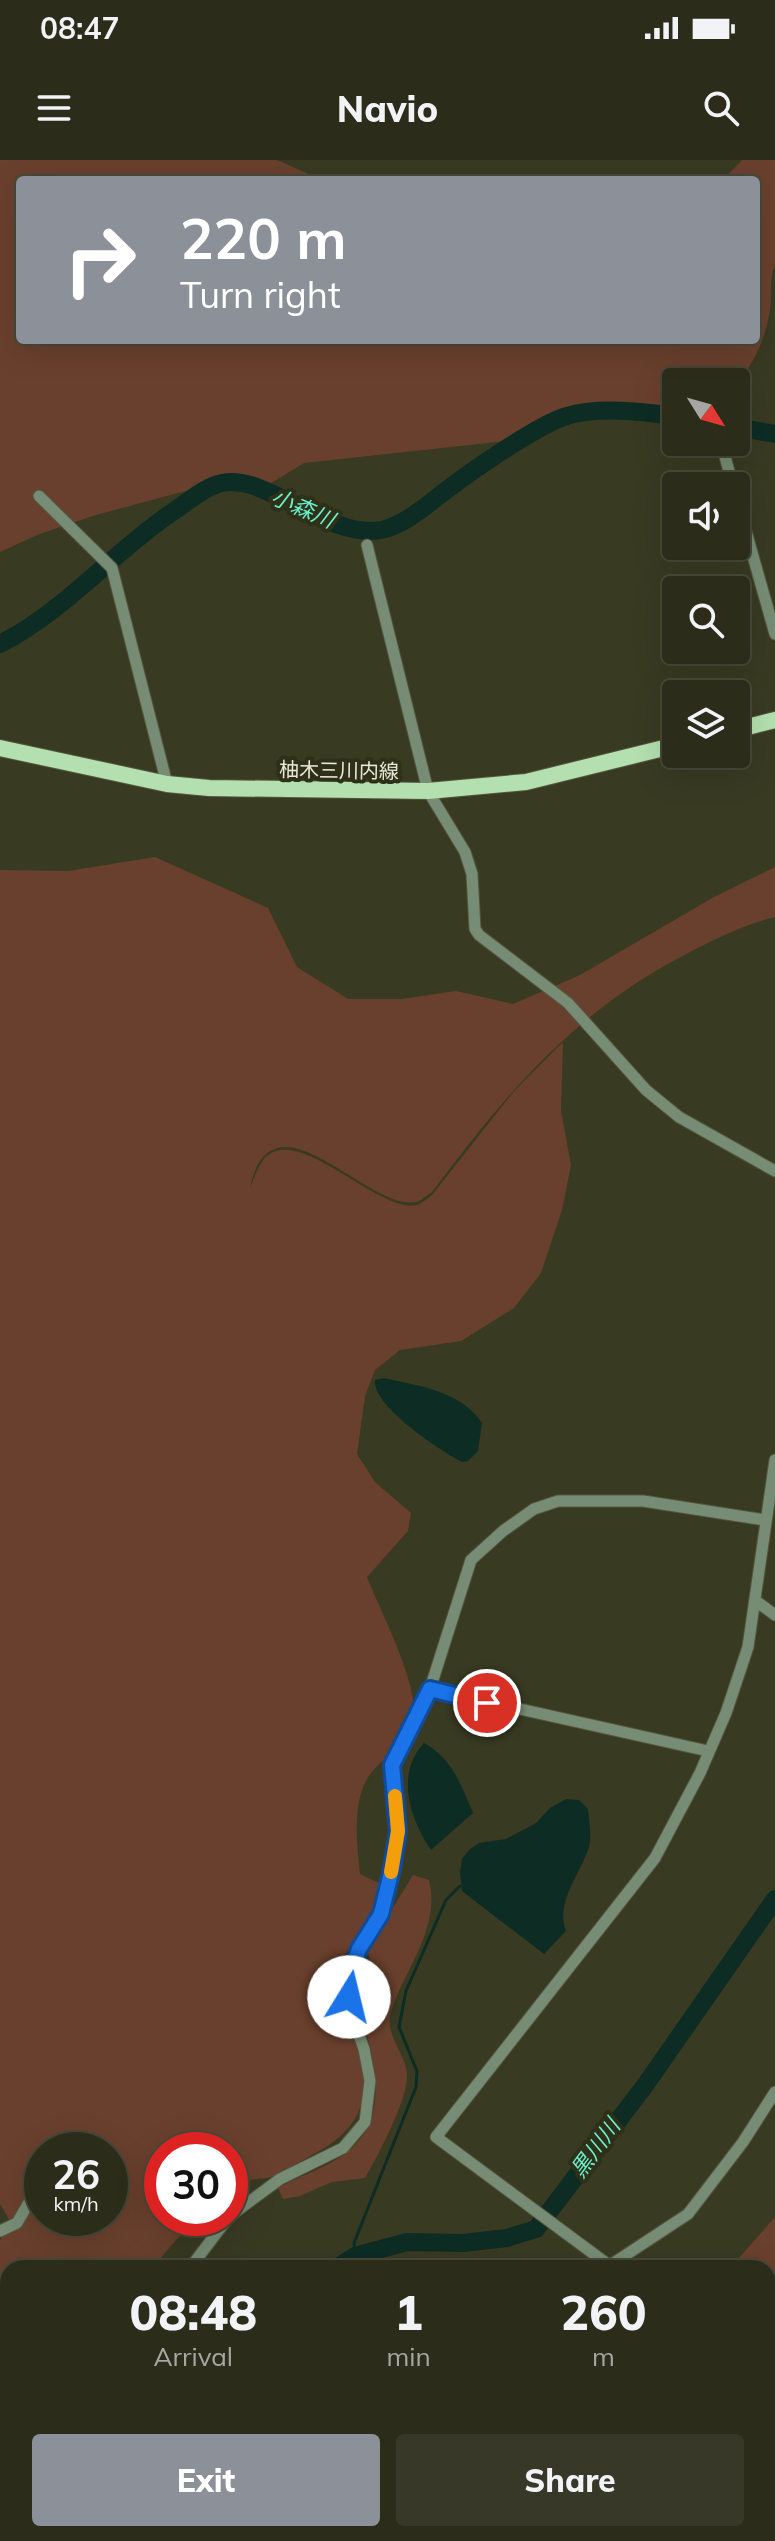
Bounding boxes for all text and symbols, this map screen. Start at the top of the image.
text: 08:47 [40,9,119,47]
icon: menu [32,86,76,130]
text: Navio [337,86,438,131]
icon: search [699,86,743,130]
text: 220 m [180,203,347,273]
icon: right [48,208,152,312]
text: Turn right [180,272,341,317]
north arrow [662,368,750,456]
map controls [662,368,750,768]
button: sound [662,472,750,560]
water label: 小森川 [267,482,341,535]
button: search [662,576,750,664]
button: layers [662,680,750,768]
street label: 柚木三川内線 [279,756,399,784]
pin [453,1669,521,1737]
icon: arrive [465,1681,509,1725]
position arrow [307,1955,391,2039]
water label: 黒川川 [564,2111,627,2183]
speed limit sign: 30 [144,2132,248,2236]
text: 26 [52,2149,100,2199]
text: km/h [53,2191,99,2216]
text: 08:48 [129,2282,257,2342]
text: 1 [394,2282,423,2342]
text: 260 [560,2282,647,2342]
text: Arrival [153,2340,233,2373]
text: min [387,2340,431,2373]
text: m [592,2340,615,2373]
button: Exit [32,2434,380,2526]
button: Share [396,2434,744,2526]

